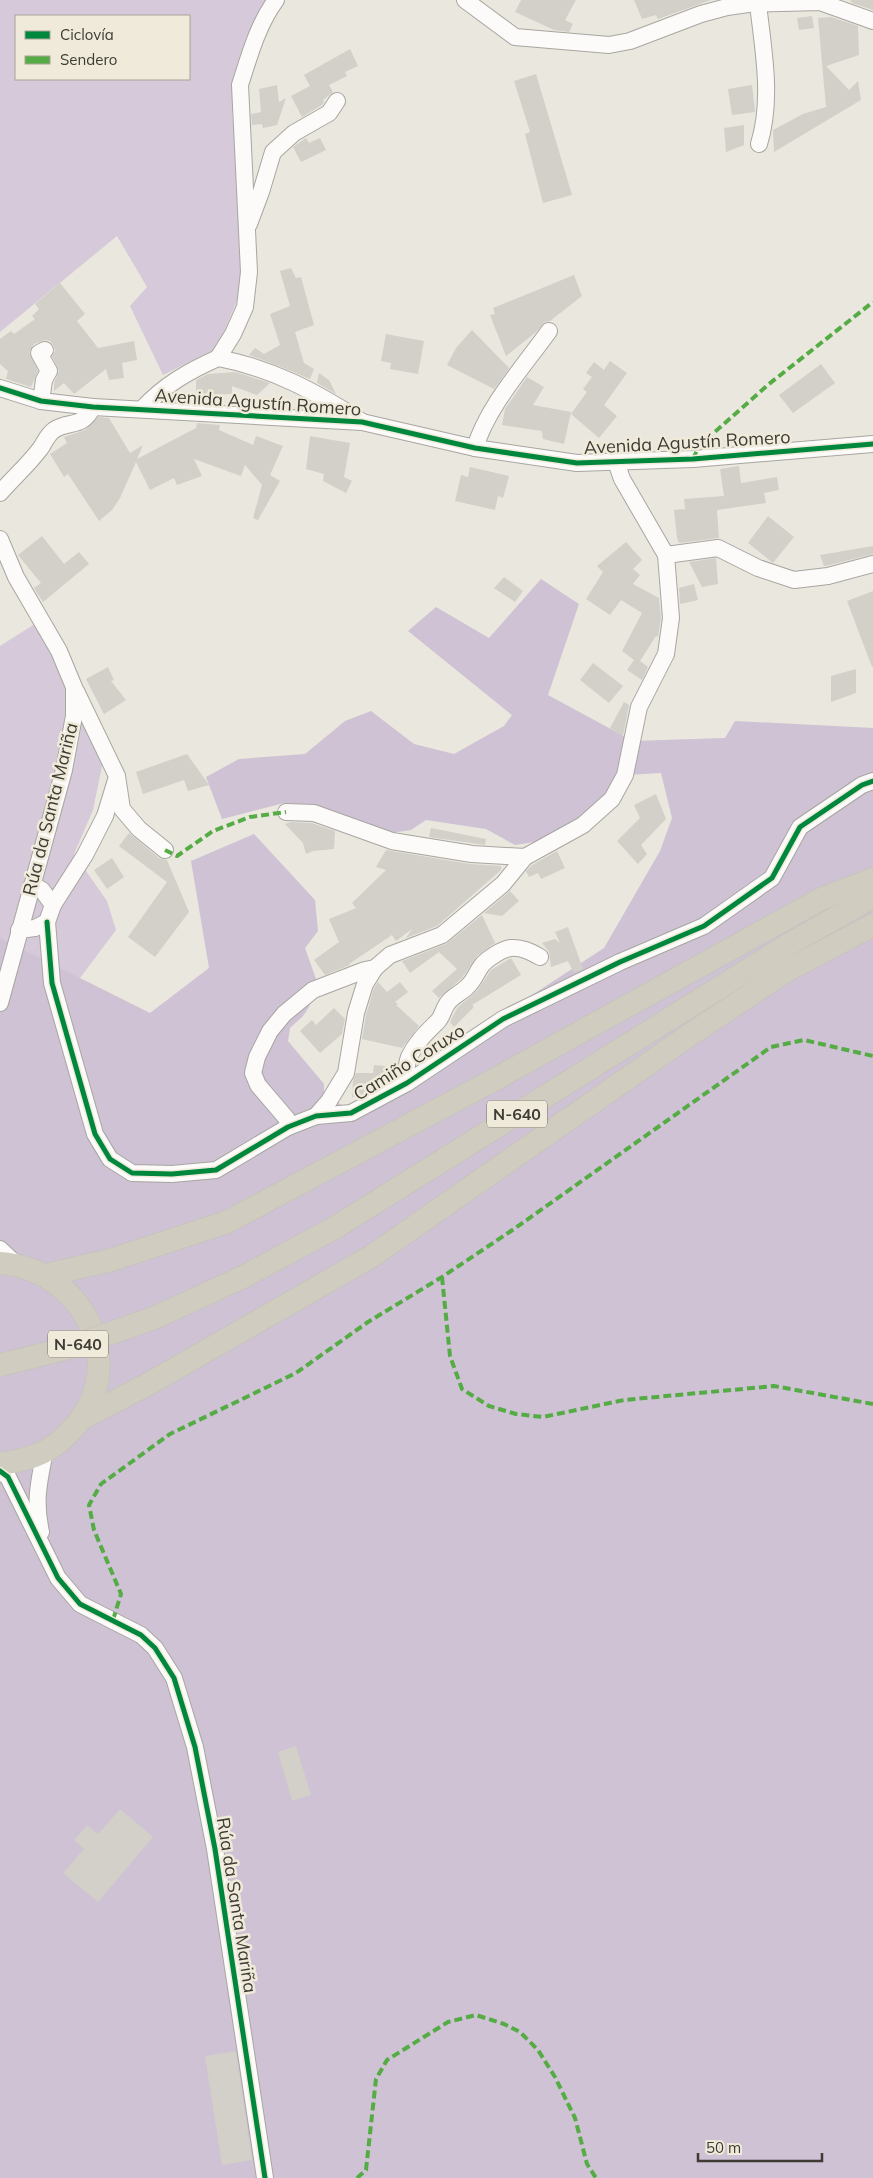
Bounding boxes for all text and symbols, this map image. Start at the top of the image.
legend [15,15,190,80]
text: Ciclovía [60,25,114,44]
text: Sendero [60,50,117,69]
street label: Avenida Agustín Romero [154,383,362,421]
street label: Avenida Agustín Romero [583,425,791,459]
street label: Rúa da Santa Mariña [17,720,83,898]
street label: Camiño Coruxo [349,1019,469,1105]
road number: N-640 [487,1100,547,1128]
road number: N-640 [48,1330,108,1358]
street label: Rúa da Santa Mariña [212,1816,262,1994]
scale bar [698,2130,822,2162]
text: 50 m [706,2138,741,2157]

